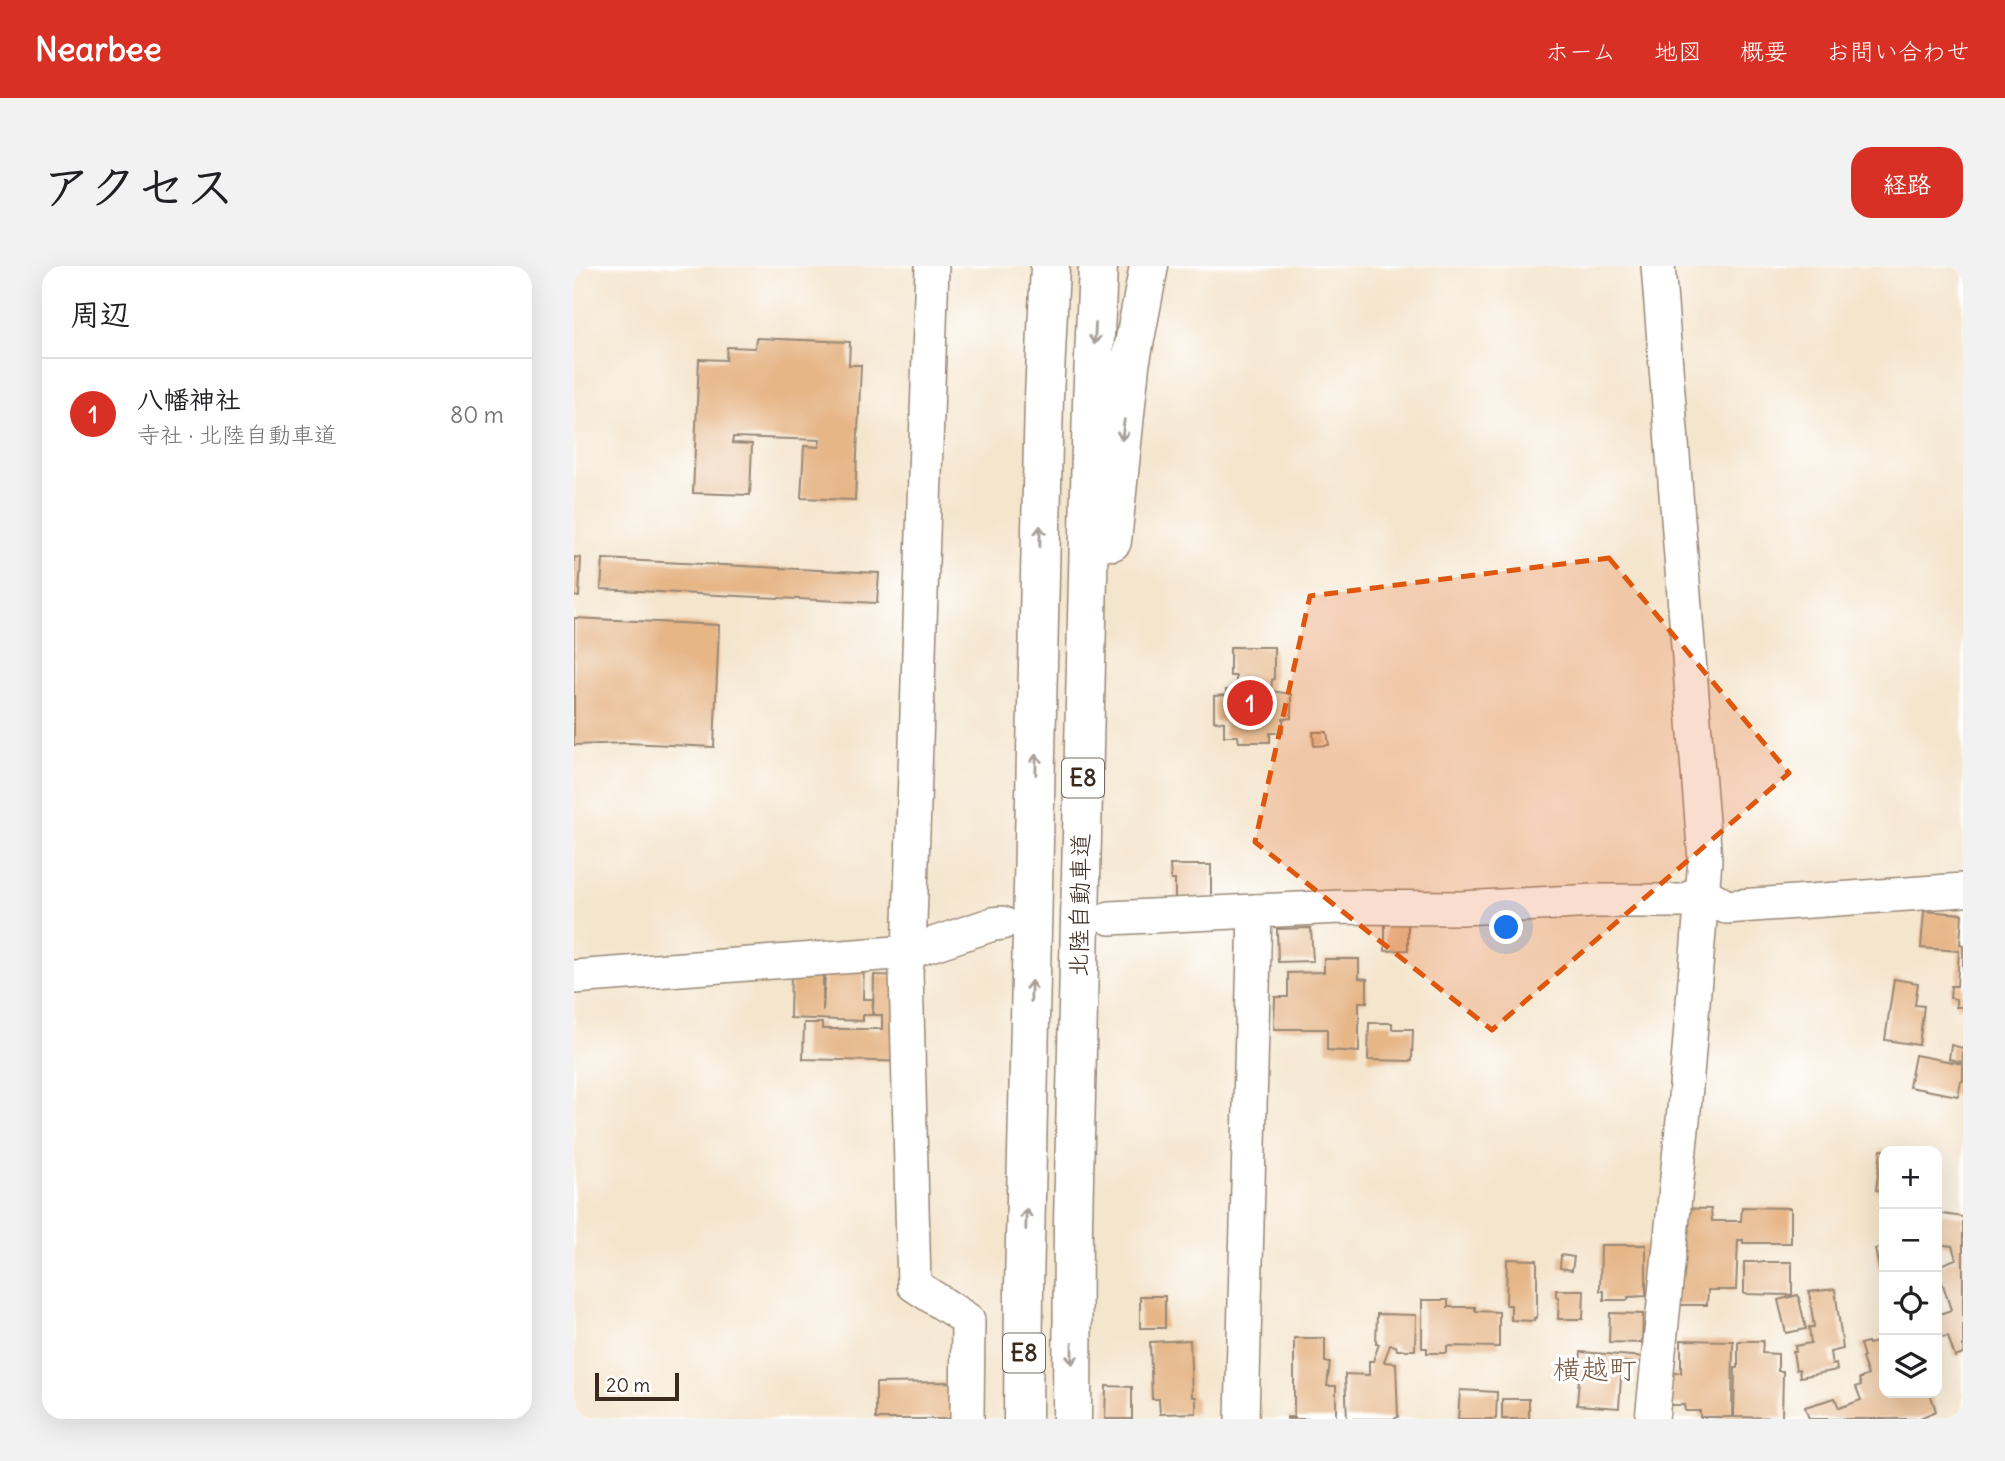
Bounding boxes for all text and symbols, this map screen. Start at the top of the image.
text: Nearbee [35,28,161,70]
text: ホーム [1545,36,1616,66]
text: 地図 [1654,36,1702,66]
text: 概要 [1740,36,1788,66]
text: お問い合わせ [1826,36,1970,66]
button: 経路 [1851,147,1963,218]
text: アクセス [42,156,235,217]
text: 周辺 [70,295,130,333]
one-way arrow [1089,322,1102,345]
text: 八幡神社 [137,383,241,416]
text: 1 [88,400,98,429]
text: 80 m [450,400,504,429]
one-way arrow [1116,418,1129,441]
text: 寺社 · 北陸自動車道 [137,420,337,449]
one-way arrow [1034,525,1047,548]
pin: 1 [1227,677,1273,729]
one-way arrow [1029,752,1042,775]
road number: E8 [1062,758,1104,798]
street label: 北陸自動車道 [1063,833,1095,977]
your location [1489,910,1523,944]
one-way arrow [1024,980,1037,1003]
map controls [1879,1146,1942,1398]
button: + [1879,1146,1942,1209]
one-way arrow [1019,1207,1032,1230]
button: − [1879,1209,1942,1272]
button: locate [1879,1272,1942,1335]
road number: E8 [1003,1334,1045,1372]
button: layers [1879,1335,1942,1398]
one-way arrow [1066,1342,1079,1365]
district label: 横越町 [1553,1351,1637,1387]
scale bar [595,1370,679,1402]
text: 20 m [606,1373,650,1397]

